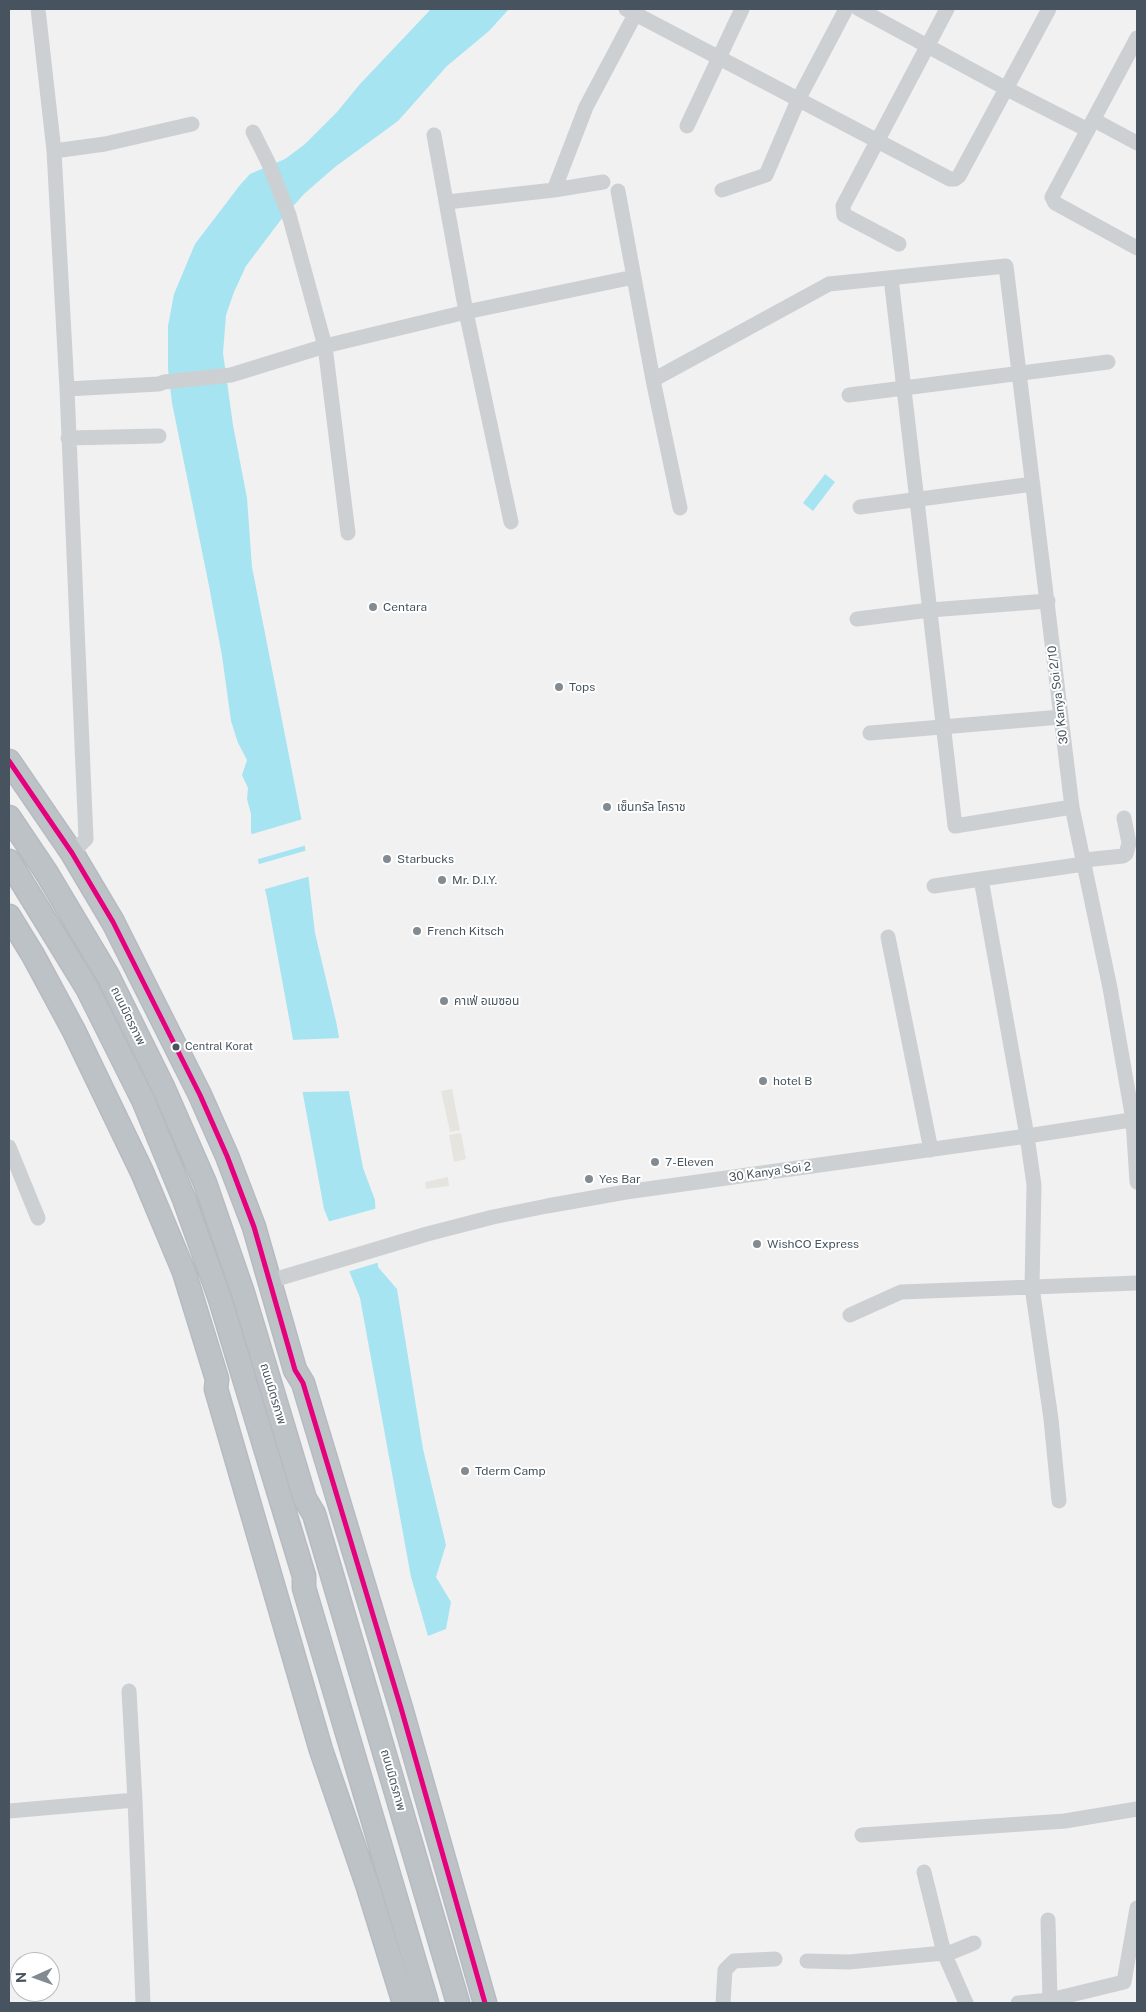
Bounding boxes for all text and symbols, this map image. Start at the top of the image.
place label: Centara [383,600,427,614]
marker: Centara [367,601,379,613]
street label: 30 Kanya Soi 2/10 [1045,645,1071,745]
place label: Tops [569,680,595,694]
marker: Tops [553,681,565,693]
place label: เซ็นทรัล โคราช [617,800,686,814]
marker: เซ็นทรัล โคราช [601,801,613,813]
place label: Starbucks [397,852,454,866]
marker: Starbucks [381,853,393,865]
place label: Mr. D.I.Y. [452,873,497,887]
marker: Mr. D.I.Y. [436,874,448,886]
place label: French Kitsch [427,924,504,938]
marker: French Kitsch [411,925,423,937]
street label: ถนนมิตรภาพ [108,984,148,1048]
place label: คาเฟ่ อเมซอน [454,994,519,1008]
marker: คาเฟ่ อเมซอน [438,995,450,1007]
place label: Central Korat [185,1040,253,1054]
marker: Central Korat [171,1042,181,1052]
place label: hotel B [773,1074,812,1088]
marker: hotel B [757,1075,769,1087]
place label: 7-Eleven [665,1155,714,1169]
marker: 7-Eleven [649,1156,661,1168]
street label: 30 Kanya Soi 2 [728,1159,812,1185]
place label: Yes Bar [599,1172,641,1186]
marker: Yes Bar [583,1173,595,1185]
place label: WishCO Express [767,1237,859,1251]
marker: WishCO Express [751,1238,763,1250]
street label: ถนนมิตรภาพ [257,1362,289,1426]
place label: Tderm Camp [475,1464,546,1478]
marker: Tderm Camp [459,1465,471,1477]
street label: ถนนมิตรภาพ [377,1748,409,1812]
north arrow [10,1952,60,2002]
text: N [13,1972,29,1983]

